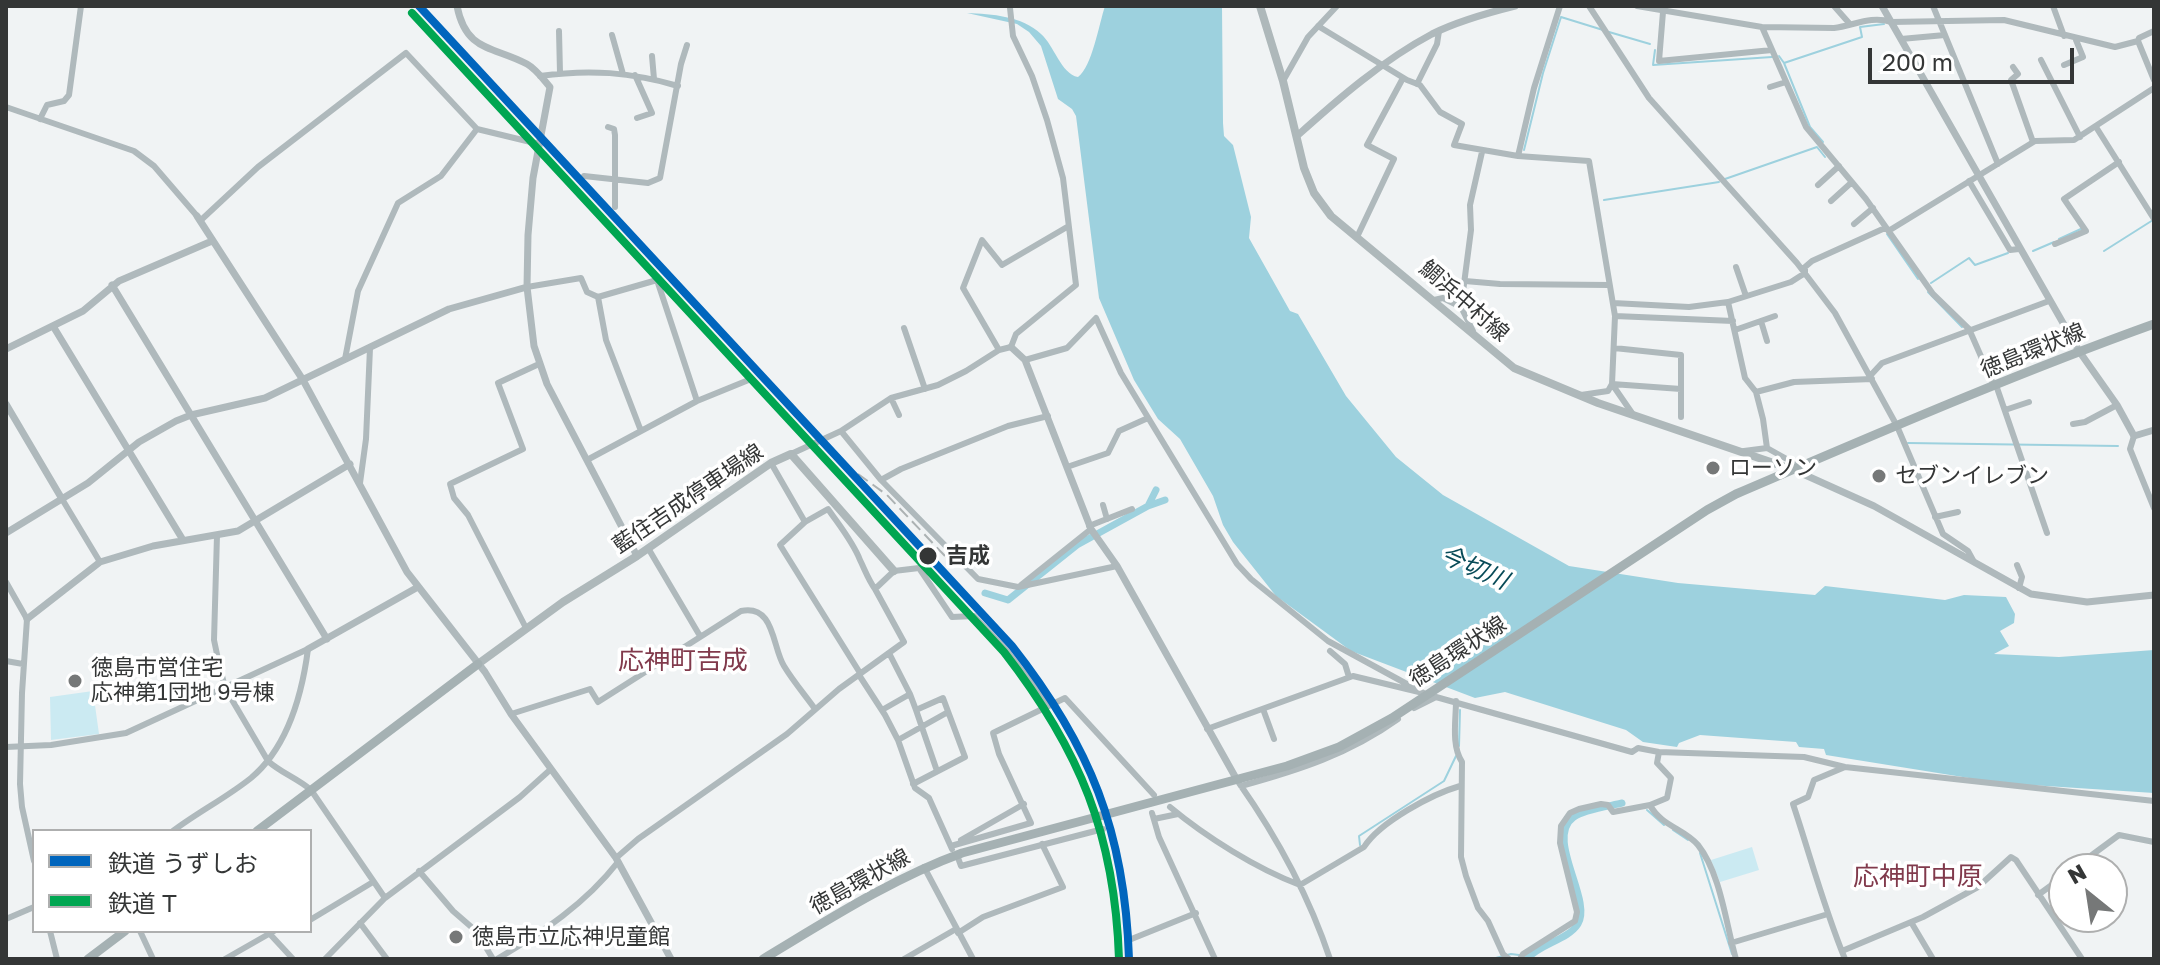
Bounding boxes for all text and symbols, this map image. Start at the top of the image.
scale bar [1872,32,2078,82]
text: 200 m [1882,47,1953,76]
street label: 鯛浜中村線 [1414,255,1514,347]
street label: 徳島環状線 [1977,318,2089,384]
street label: 藍住吉成停車場線 [608,439,768,559]
place label: ローソン [1729,455,1817,481]
marker: ローソン [1704,459,1722,477]
place label: セブンイレブン [1895,463,2049,489]
marker: セブンイレブン [1870,467,1888,485]
water label: 今切川 [1435,540,1513,596]
place label: 吉成 [946,543,990,569]
marker: 吉成 [917,545,939,567]
street label: 徳島環状線 [1405,611,1511,693]
district label: 応神町吉成 [618,645,748,677]
place label: 徳島市営住宅 応神第1団地 9号棟 [91,655,274,706]
marker: 徳島市営住宅 応神第1団地 9号棟 [66,672,84,690]
legend [32,829,312,933]
street label: 徳島環状線 [805,844,915,920]
text: 鉄道 うずしお [108,848,258,877]
north arrow [2048,853,2128,933]
text: N [2063,858,2091,889]
district label: 応神町中原 [1853,861,1983,893]
text: 鉄道 T [108,888,177,917]
place label: 徳島市立応神児童館 [472,924,670,950]
marker: 徳島市立応神児童館 [447,928,465,946]

